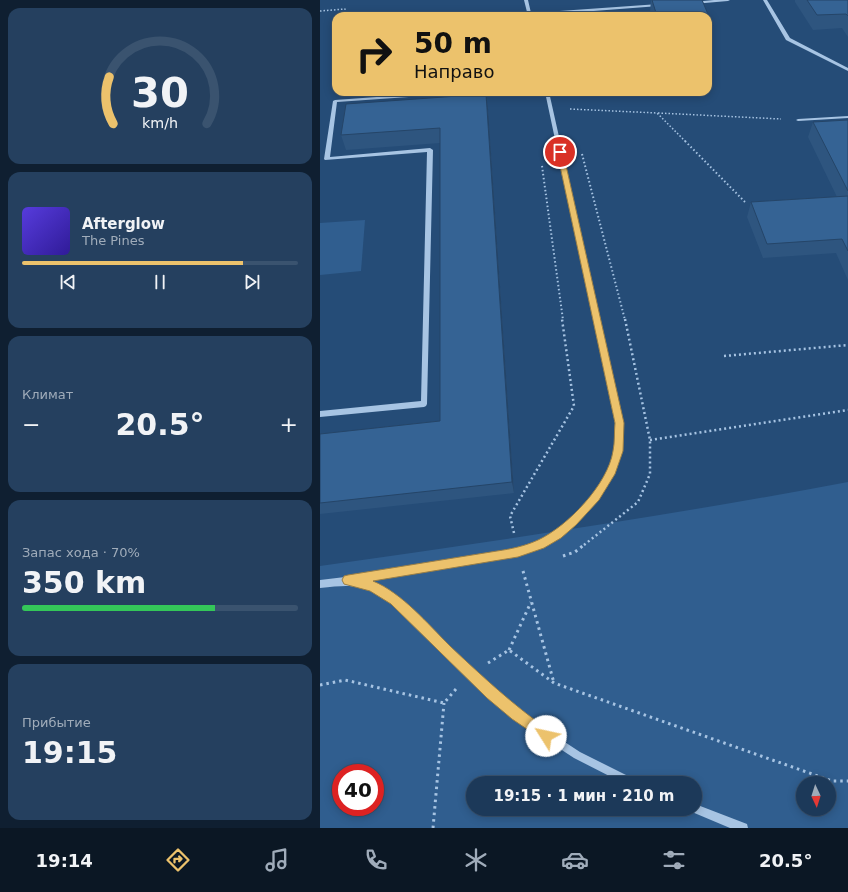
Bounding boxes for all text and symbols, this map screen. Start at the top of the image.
text: 50 m [414,27,492,60]
icon: right [348,28,400,80]
text: Направо [414,61,494,82]
text: 30 [131,68,189,117]
text: km/h [142,115,178,131]
pin [543,135,577,169]
icon: arrive [549,141,571,163]
text: Afterglow [82,215,165,233]
text: The Pines [82,233,145,248]
icon: previous [57,271,79,293]
icon: pause [149,271,171,293]
icon: next [241,271,263,293]
text: Климат [22,387,73,402]
text: 20.5° [115,407,205,442]
text: − [22,412,40,437]
text: + [280,412,298,437]
text: Запас хода · 70% [22,545,140,560]
text: 350 km [22,565,146,600]
text: Прибытие [22,715,91,730]
position arrow [525,715,567,757]
text: 19:15 [22,735,118,770]
speed limit sign: 40 [332,764,384,816]
north arrow [796,776,836,816]
map controls [796,776,836,816]
text: 19:15 · 1 мин · 210 m [494,787,675,805]
icon: directions [164,846,192,874]
icon: music [263,846,291,874]
icon: phone [362,846,390,874]
icon: climate [462,846,490,874]
icon: car [561,846,589,874]
icon: filters [660,846,688,874]
text: 19:14 [36,850,93,871]
text: 20.5° [759,850,812,871]

